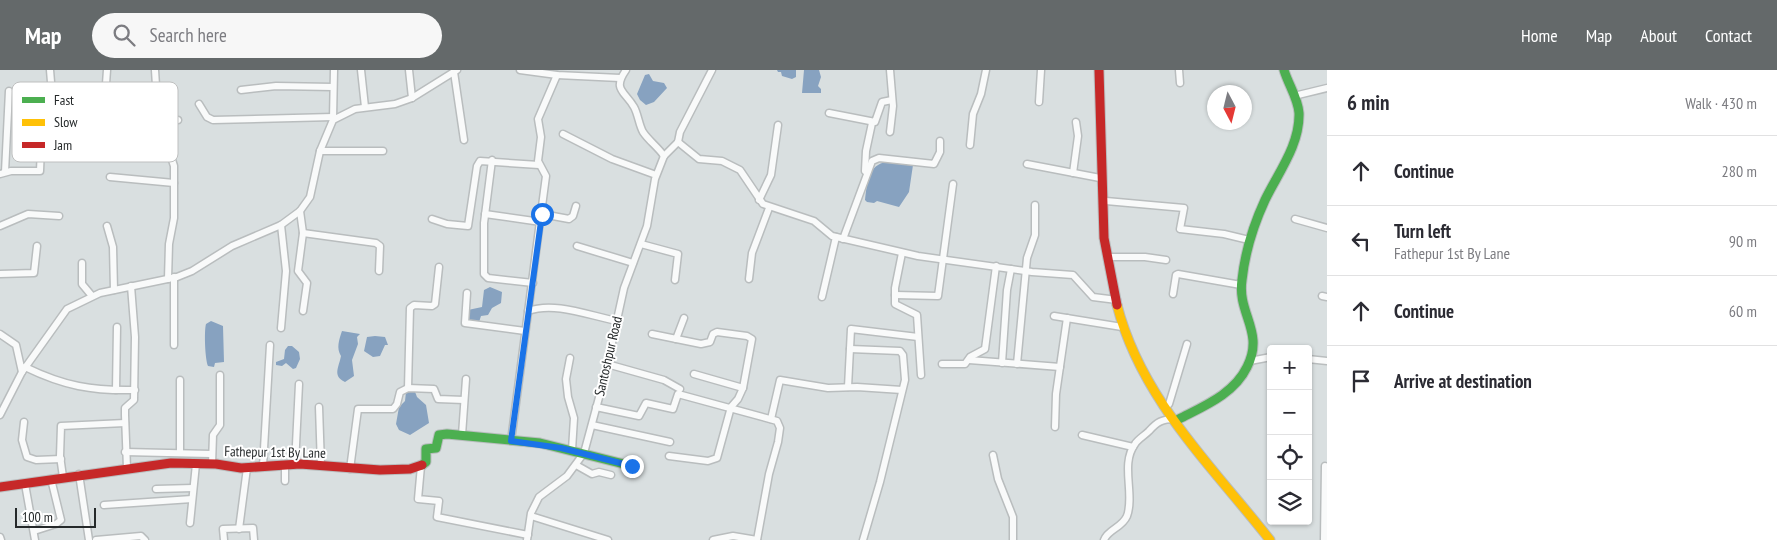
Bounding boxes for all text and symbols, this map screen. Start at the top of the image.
search box [92,13,442,58]
text: Map [25,20,62,51]
icon: search [110,21,138,49]
text: Search here [150,23,227,47]
text: Home [1521,24,1558,47]
text: Map [1586,24,1612,47]
text: About [1640,24,1677,47]
text: Contact [1705,24,1752,47]
legend [12,82,178,162]
north arrow [1207,85,1252,130]
text: 6 min [1347,89,1389,116]
text: Fast [54,91,74,109]
text: Walk · 430 m [1685,93,1757,113]
text: Slow [54,113,78,131]
text: Jam [53,136,72,154]
icon: ahead [1347,157,1375,185]
text: Continue [1394,159,1454,183]
text: 280 m [1722,161,1757,181]
route start [531,203,554,226]
text: Turn left [1394,219,1451,243]
icon: left [1347,227,1375,255]
text: 90 m [1729,231,1757,251]
text: Fathepur 1st By Lane [1394,243,1510,263]
icon: ahead [1347,297,1375,325]
text: Continue [1394,299,1454,323]
text: 60 m [1729,301,1757,321]
street label: Santoshpur Road [590,314,626,398]
map controls [1267,345,1312,525]
button: + [1267,345,1312,390]
icon: arrive [1347,367,1375,395]
text: Arrive at destination [1394,369,1532,393]
button: − [1267,390,1312,435]
button: locate [1267,435,1312,480]
street label: Fathepur 1st By Lane [224,442,326,462]
route end [621,455,644,478]
button: layers [1267,480,1312,525]
scale bar [15,505,96,528]
text: 100 m [22,508,53,526]

